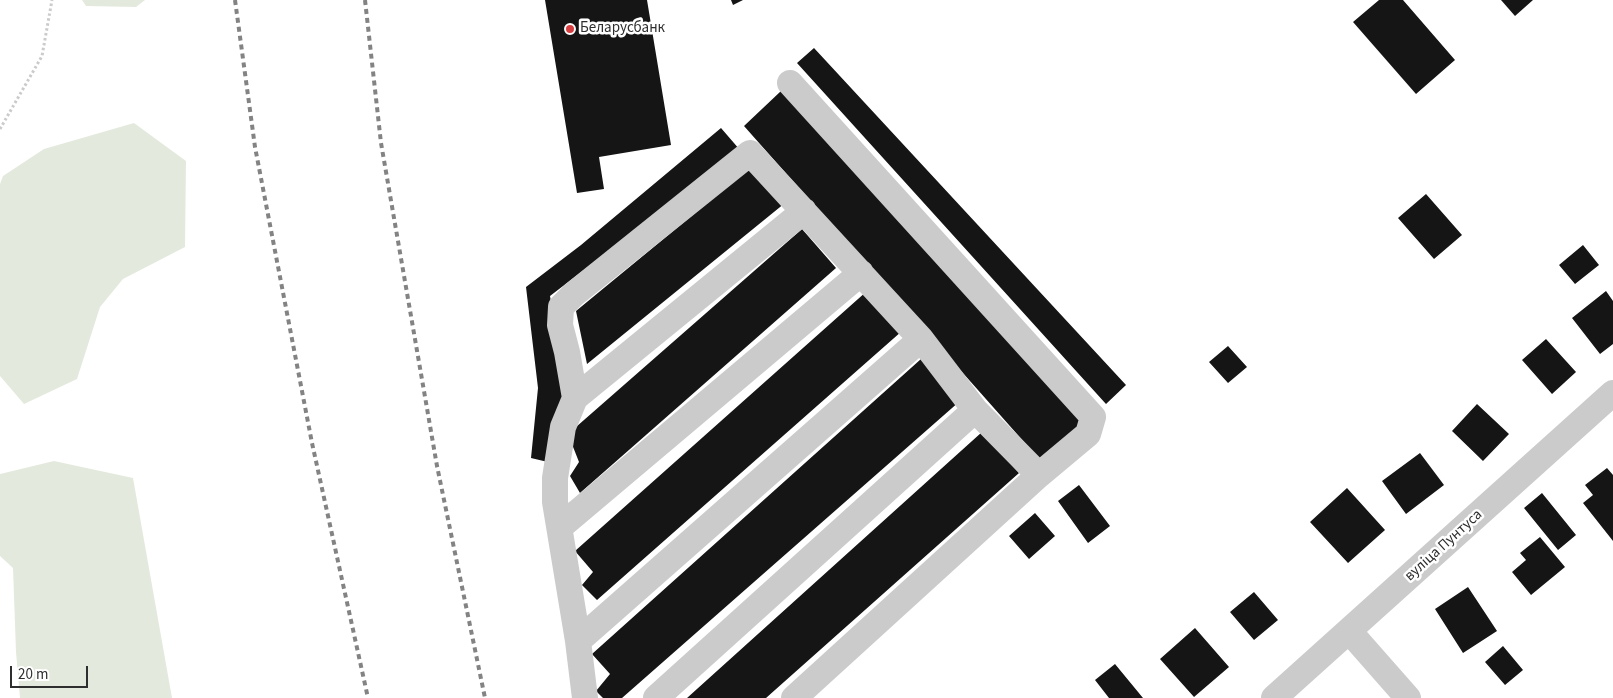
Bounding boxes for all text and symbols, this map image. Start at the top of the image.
place label: Беларусбанк [580,20,665,38]
marker: Беларусбанк [564,23,576,35]
street label: вуліца Пунтуса [1401,506,1487,586]
scale bar [12,656,90,688]
text: 20 m [18,664,48,685]

